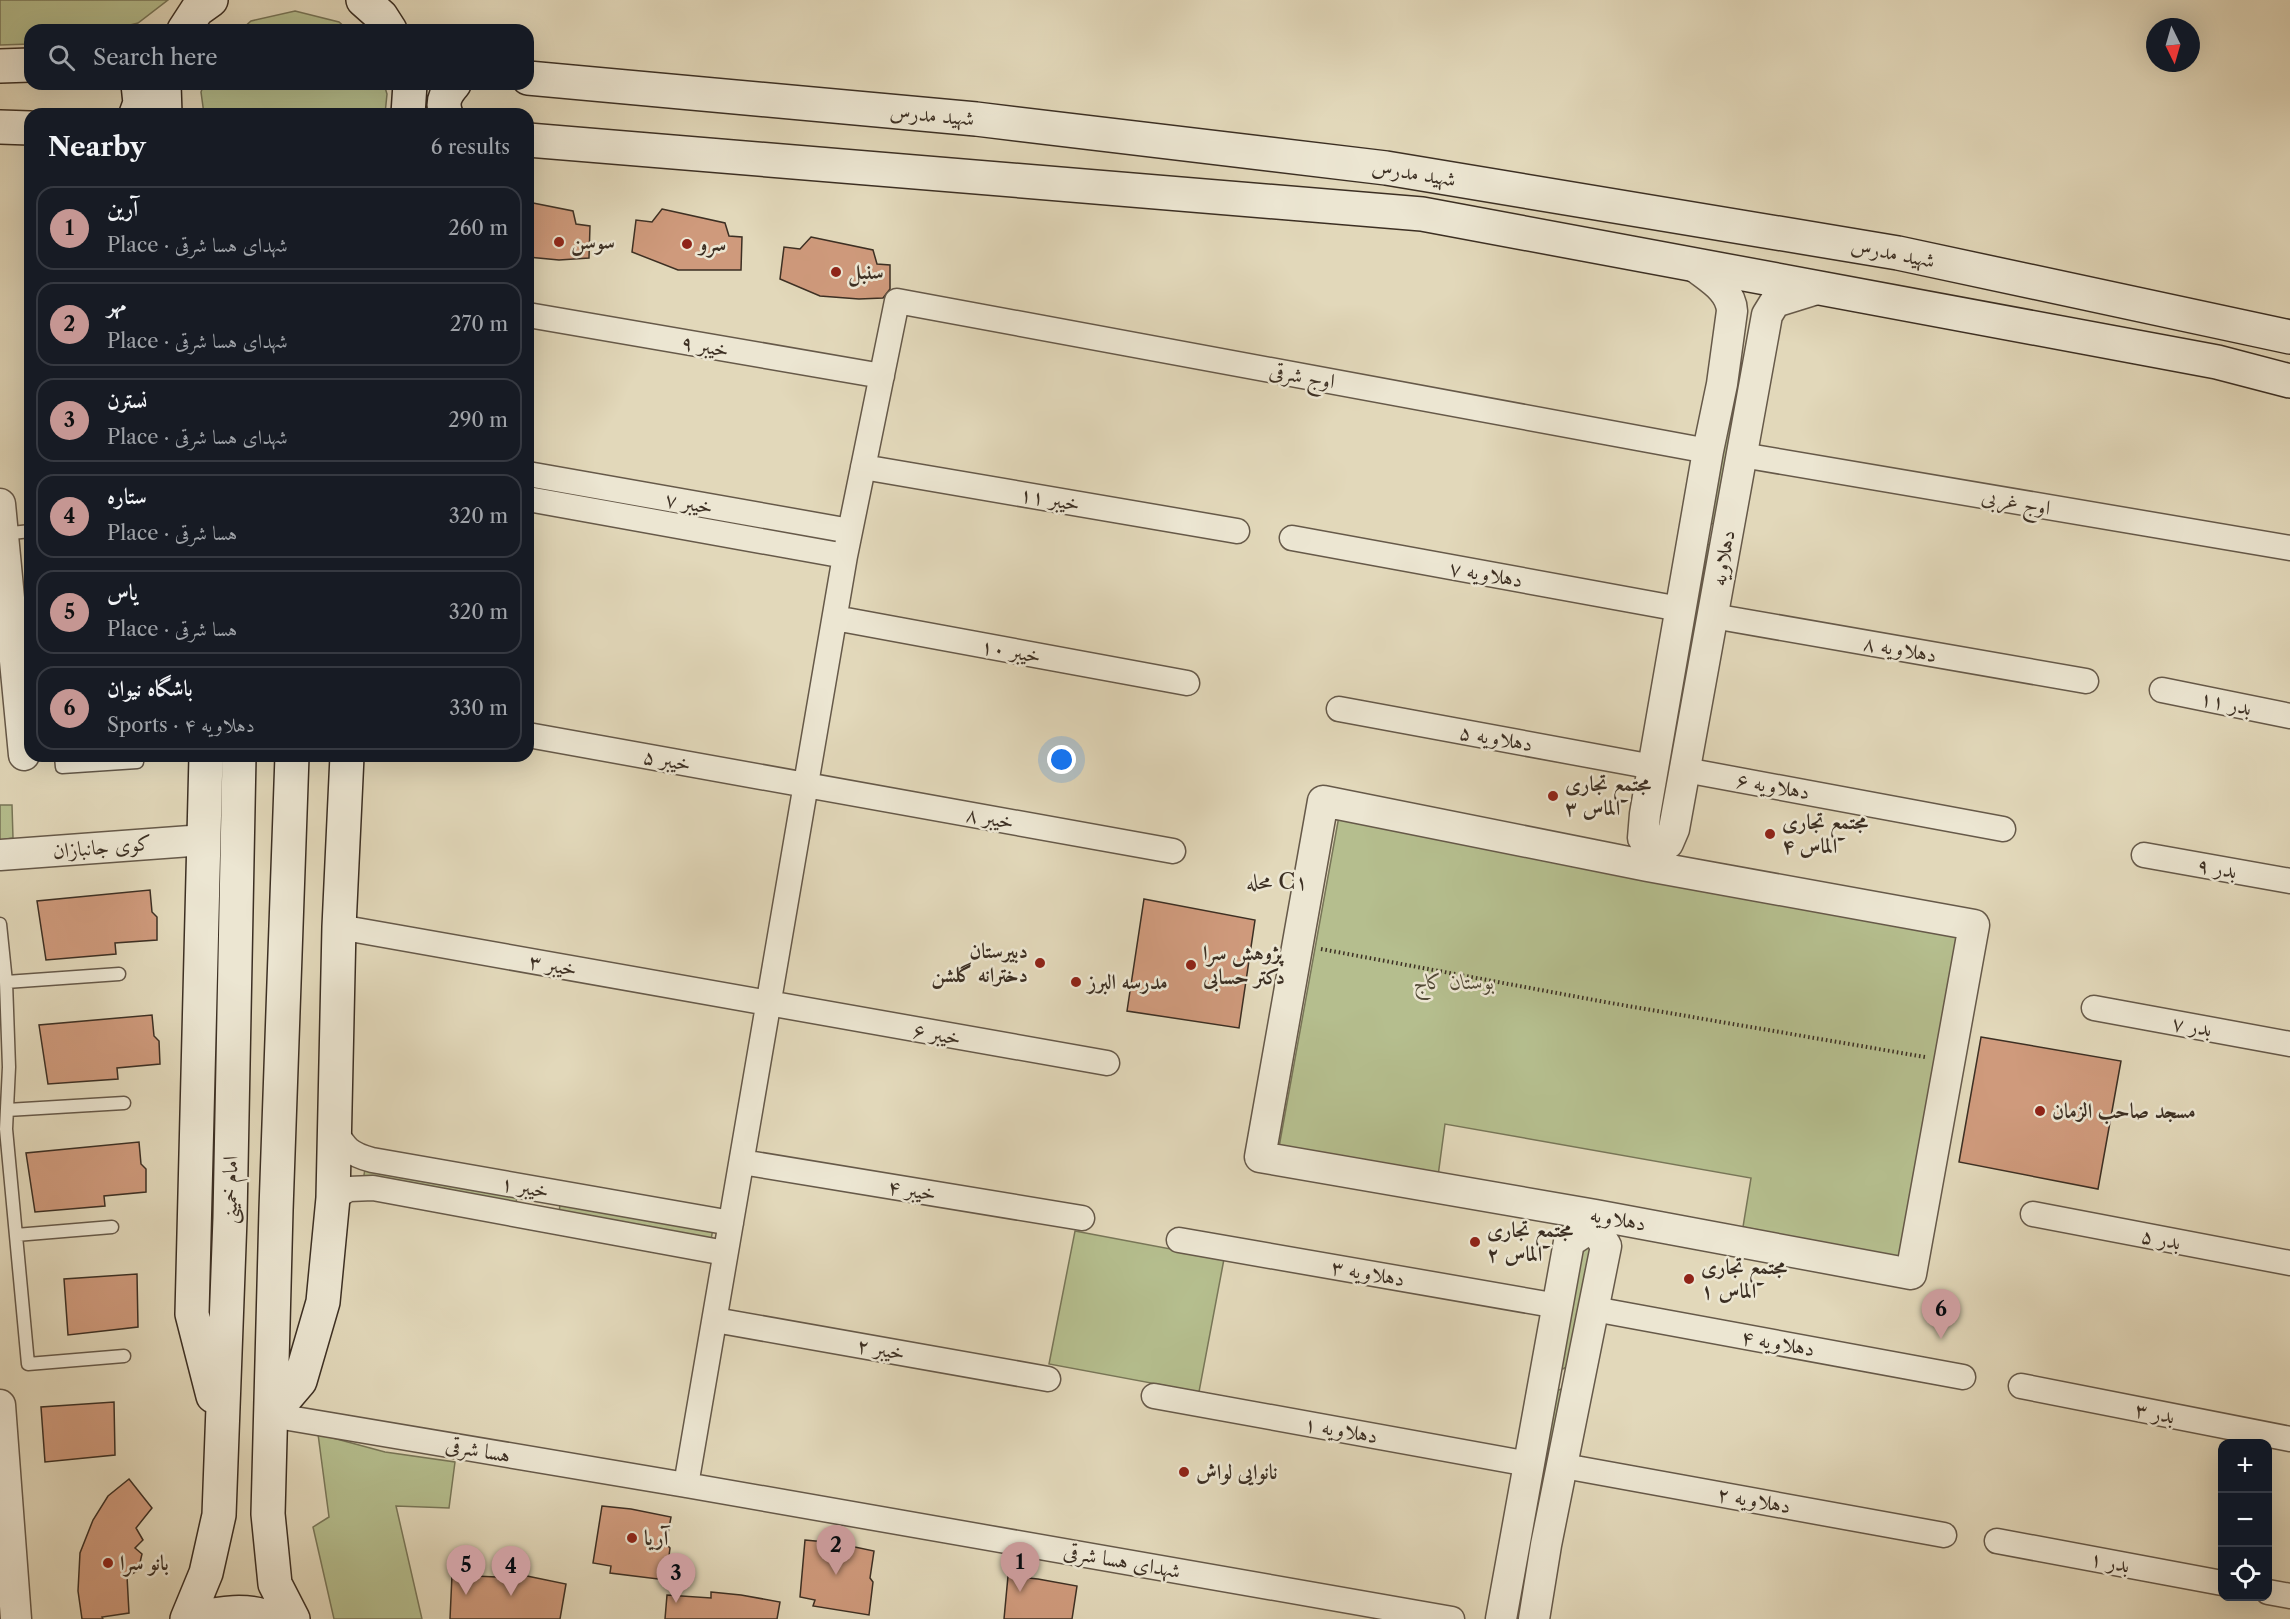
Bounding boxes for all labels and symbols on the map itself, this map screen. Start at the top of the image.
north arrow [2146,18,2200,72]
street label: شهید مدرس [889,98,975,133]
street label: شهید مدرس [1370,154,1458,193]
place label: سوسن [571,229,615,256]
place label: سرو [697,231,726,258]
street label: شهید مدرس [1849,232,1937,275]
marker: سوسن [552,235,566,249]
marker: سرو [680,237,694,251]
place label: سنبل [848,259,884,287]
marker: سنبل [829,265,843,279]
street label: خیبر ۹ [679,329,731,363]
street label: اوج شرقی [1266,357,1337,400]
street label: خیبر ۱۱ [1018,481,1082,517]
street label: اوج غربی [1978,483,2053,527]
street label: خیبر ۷ [663,486,715,520]
street label: دهلاویه [1705,528,1741,588]
street label: دهلاویه ۷ [1447,555,1525,593]
street label: دهلاویه ۸ [1861,630,1939,668]
street label: خیبر ۱۰ [979,633,1043,669]
street label: بدر ۱۱ [2198,685,2254,721]
street label: دهلاویه ۵ [1457,719,1535,757]
street label: خیبر ۵ [641,743,693,777]
your location [1047,745,1076,774]
street label: دهلاویه ۶ [1734,767,1812,805]
place label: مجتمع تجاری الماس ۳ [1565,771,1652,820]
marker: مجتمع تجاری الماس ۳ [1546,789,1560,803]
street label: خیبر ۸ [964,801,1016,835]
place label: مجتمع تجاری الماس ۴ [1782,809,1869,858]
marker: مجتمع تجاری الماس ۴ [1763,827,1777,841]
street label: کوی جانبازان [51,830,153,864]
street label: بدر ۹ [2195,852,2239,884]
district label: محله C۱ [1246,868,1308,895]
place label: دبیرستان دخترانه گلشن [931,938,1028,989]
place label: پژوهش سرا دکتر حسابی [1202,940,1285,992]
street label: خیبر ۳ [527,948,579,982]
marker: دبیرستان دخترانه گلشن [1033,956,1047,970]
marker: پژوهش سرا دکتر حسابی [1184,958,1198,972]
place label: مدرسه البرز [1086,969,1168,995]
park label: بوستان کاج [1413,969,1495,1001]
marker: مدرسه البرز [1069,975,1083,989]
street label: بدر ۷ [2170,1010,2214,1042]
street label: خیبر ۶ [911,1017,963,1051]
place label: مسجد صاحب الزمان [2052,1098,2196,1125]
marker: مسجد صاحب الزمان [2033,1104,2047,1118]
street label: امام خمینی [216,1156,249,1224]
street label: خیبر ۱ [499,1170,551,1204]
street label: خیبر ۴ [886,1173,938,1207]
street label: دهلاویه [1588,1201,1648,1237]
place label: مجتمع تجاری الماس ۲ [1487,1217,1574,1266]
street label: بدر ۵ [2139,1222,2183,1256]
marker: مجتمع تجاری الماس ۲ [1468,1235,1482,1249]
street label: دهلاویه ۳ [1329,1254,1407,1292]
place label: مجتمع تجاری الماس ۱ [1701,1254,1788,1303]
marker: مجتمع تجاری الماس ۱ [1682,1272,1696,1286]
pin: 6 [1922,1290,1960,1339]
street label: دهلاویه ۴ [1739,1324,1817,1362]
street label: خیبر ۲ [855,1332,907,1366]
street label: بدر ۳ [2133,1396,2177,1430]
street label: دهلاویه ۱ [1302,1411,1380,1449]
street label: هسا شرقی [443,1431,513,1469]
place label: نانوایی لواش [1196,1459,1278,1486]
marker: نانوایی لواش [1177,1465,1191,1479]
street label: دهلاویه ۲ [1715,1481,1793,1519]
place label: آریا [644,1525,671,1551]
pin: 2 [816,1526,856,1575]
marker: آریا [625,1531,639,1545]
street label: شهدای هسا شرقی [1061,1538,1183,1585]
pin: 1 [1000,1542,1040,1592]
street label: بدر ۱ [2088,1545,2132,1579]
pin: 5 [446,1546,486,1595]
pin: 4 [492,1546,530,1596]
place label: بانو سرا [120,1550,169,1577]
pin: 3 [656,1554,696,1603]
marker: بانو سرا [101,1556,115,1570]

